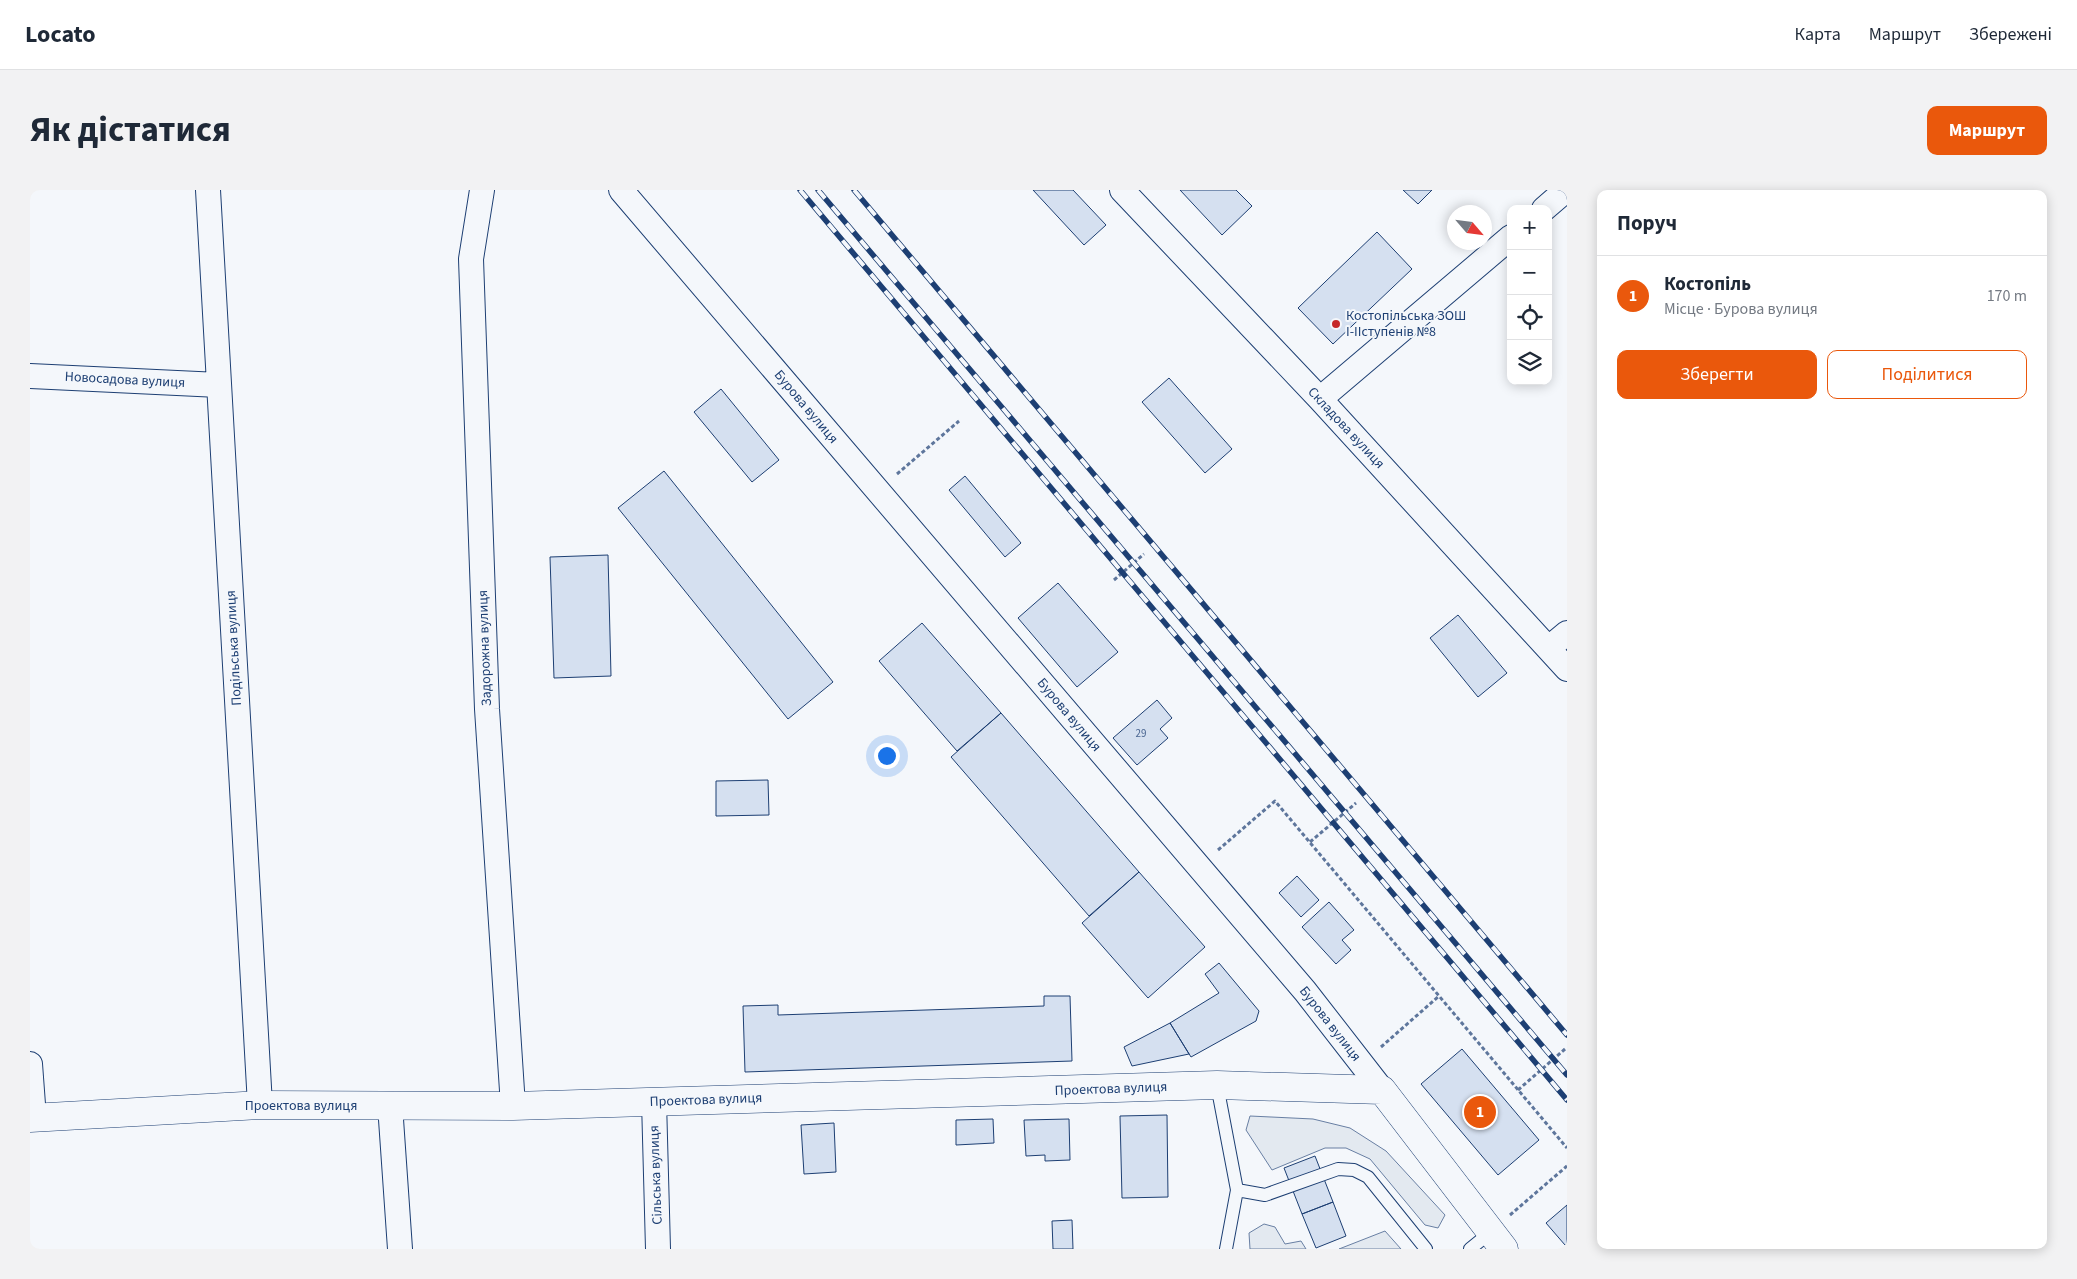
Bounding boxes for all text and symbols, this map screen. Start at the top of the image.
text: Locato [25,17,96,52]
text: Карта [1795,22,1841,47]
text: Маршрут [1869,22,1941,47]
text: Збережені [1969,22,2052,47]
text: Як дістатися [30,105,231,155]
button: Маршрут [1927,106,2047,155]
north arrow [1447,205,1492,250]
map controls [1507,205,1552,385]
button: + [1507,205,1552,250]
text: Поруч [1617,208,1677,238]
button: − [1507,250,1552,295]
text: Костопіль [1664,271,1751,298]
text: 1 [1629,285,1637,307]
text: 170 m [1987,285,2027,307]
button: locate [1507,295,1552,340]
text: Місце · Бурова вулиця [1664,298,1818,320]
place label: Костопільська ЗОШ І-ІІступенів №8 [1346,306,1466,342]
marker: Костопільська ЗОШ І-ІІступенів №8 [1330,318,1342,330]
button: layers [1507,340,1552,385]
button: Зберегти [1617,350,1817,399]
button: Поділитися [1827,350,2027,399]
street label: Бурова вулиця [769,366,843,448]
street label: Новосадова вулиця [64,367,186,393]
street label: Складова вулиця [1303,383,1389,473]
street label: Задорожна вулиця [473,589,497,707]
street label: Подільська вулиця [221,590,247,706]
street label: Бурова вулиця [1032,674,1106,756]
house number: 29 [1136,726,1146,741]
your location [874,743,900,769]
street label: Бурова вулиця [1294,982,1366,1066]
street label: Проектова вулиця [1054,1077,1168,1101]
street label: Проектова вулиця [649,1088,763,1112]
pin: 1 [1464,1093,1496,1131]
street label: Проектова вулиця [245,1096,357,1116]
street label: Сільська вулиця [644,1125,668,1225]

